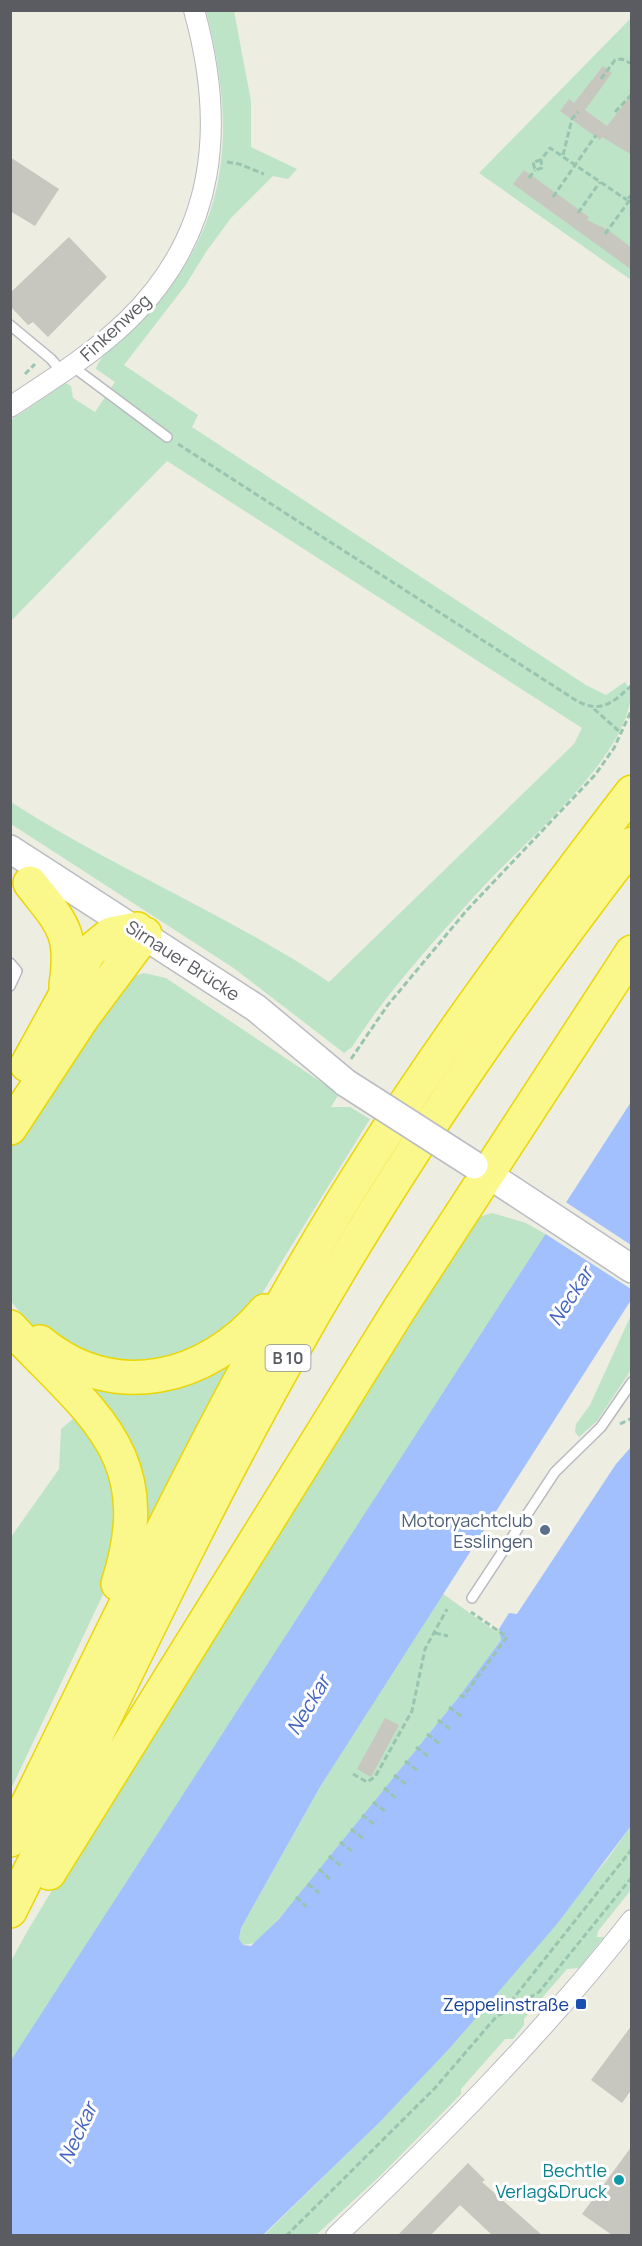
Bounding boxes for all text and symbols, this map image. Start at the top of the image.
street label: Finkenweg [75,288,155,366]
street label: Sirnauer Brücke [121,914,245,1006]
water label: Neckar [541,1259,600,1330]
road number: B 10 [266,1345,310,1371]
place label: Motoryachtclub Esslingen [401,1508,533,1553]
marker: Motoryachtclub Esslingen [538,1523,552,1537]
water label: Neckar [280,1668,338,1740]
place label: Zeppelinstraße [443,1992,569,2016]
marker: Zeppelinstraße [574,1997,588,2011]
water label: Neckar [51,2095,104,2168]
place label: Bechtle Verlag&Druck [495,2158,608,2203]
marker: Bechtle Verlag&Druck [612,2173,626,2187]

